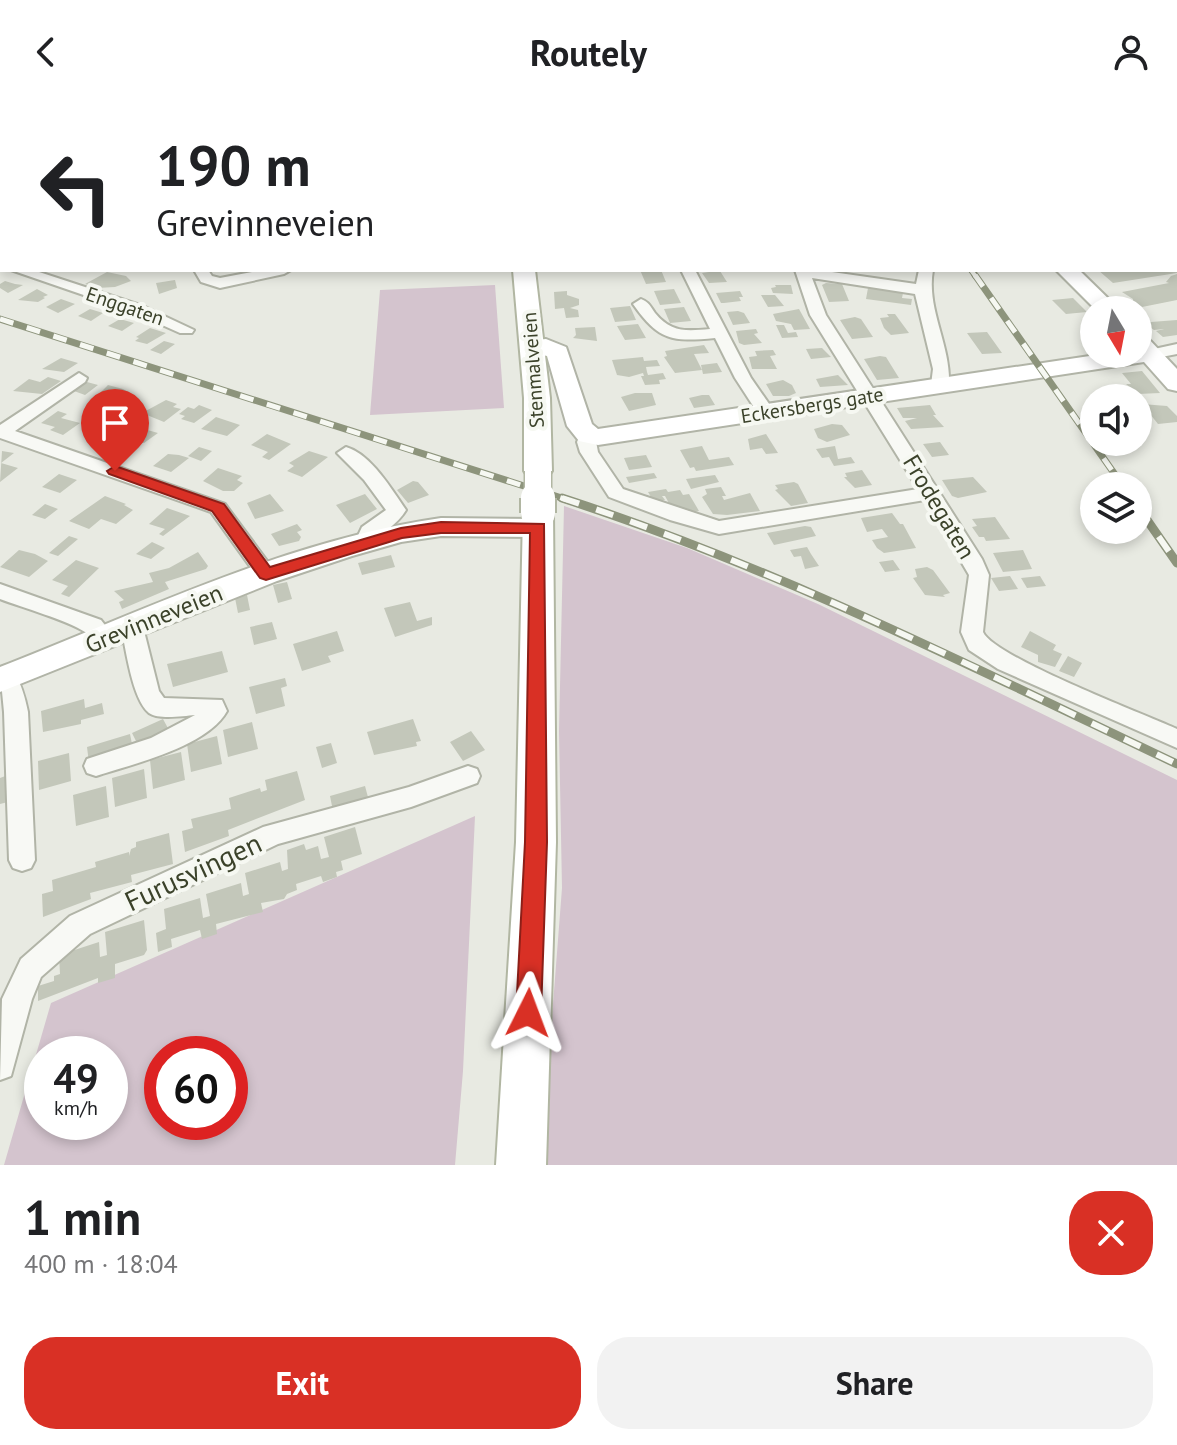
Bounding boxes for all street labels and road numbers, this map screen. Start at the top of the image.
street label: Enggaten [83,281,167,331]
street label: Stenmalveien [516,311,550,429]
street label: Eckersbergs gate [739,381,885,429]
street label: Frodegaten [896,449,983,565]
street label: Grevinneveien [80,577,227,660]
street label: Furusvingen [118,824,267,919]

